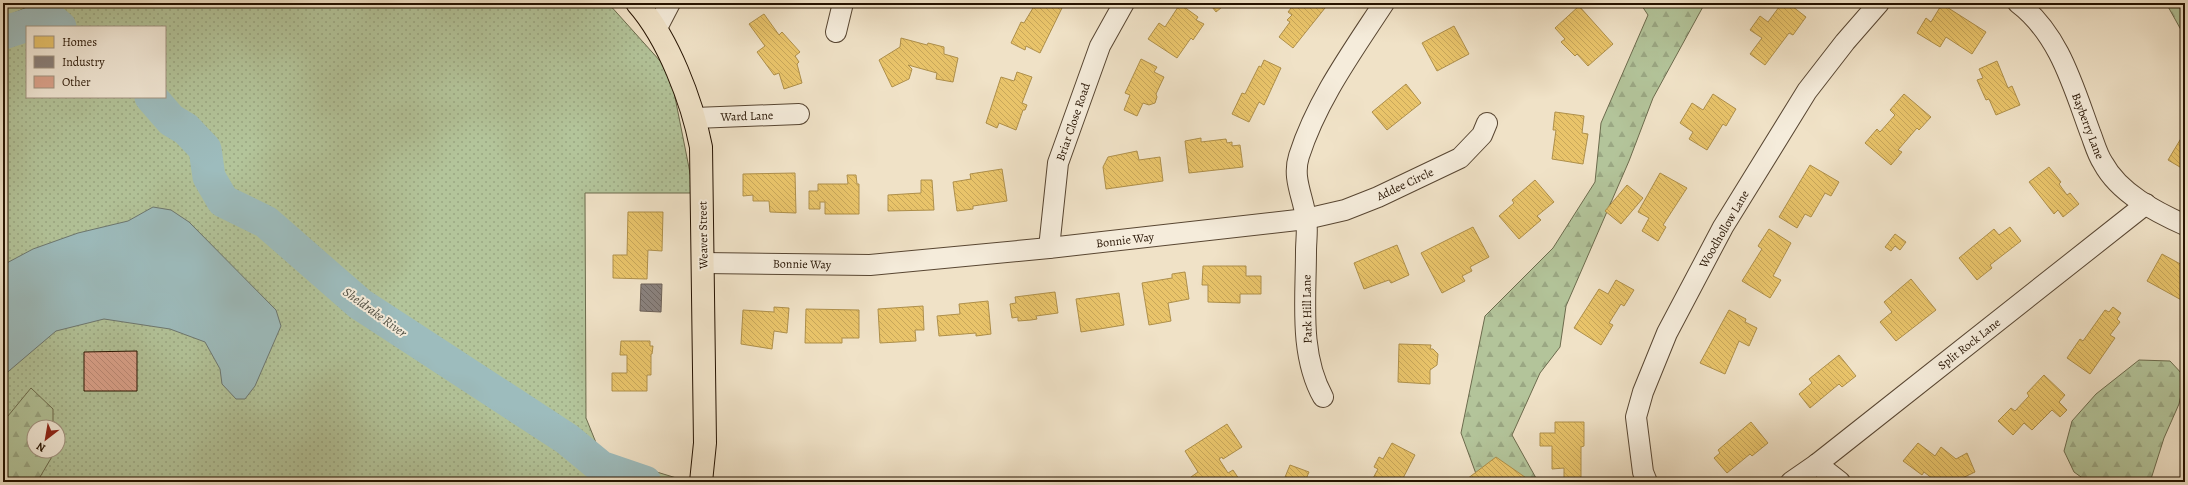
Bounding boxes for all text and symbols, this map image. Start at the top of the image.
legend [26,26,166,98]
text: Homes [62,34,97,50]
text: Industry [62,54,105,70]
text: Other [62,74,91,90]
street label: Briar Close Road [1052,80,1094,163]
street label: Bayberry Lane [2068,90,2108,162]
street label: Ward Lane [719,107,774,125]
street label: Addee Circle [1373,164,1436,205]
street label: Woodhollow Lane [1695,187,1753,272]
street label: Weaver Street [694,201,712,270]
street label: Bonnie Way [1095,228,1156,251]
street label: Bonnie Way [773,255,832,273]
street label: Park Hill Lane [1298,274,1316,344]
water label: Sheldrake River [340,283,411,341]
street label: Split Rock Lane [1934,314,2004,374]
north arrow [26,419,66,459]
text: N [34,439,48,456]

